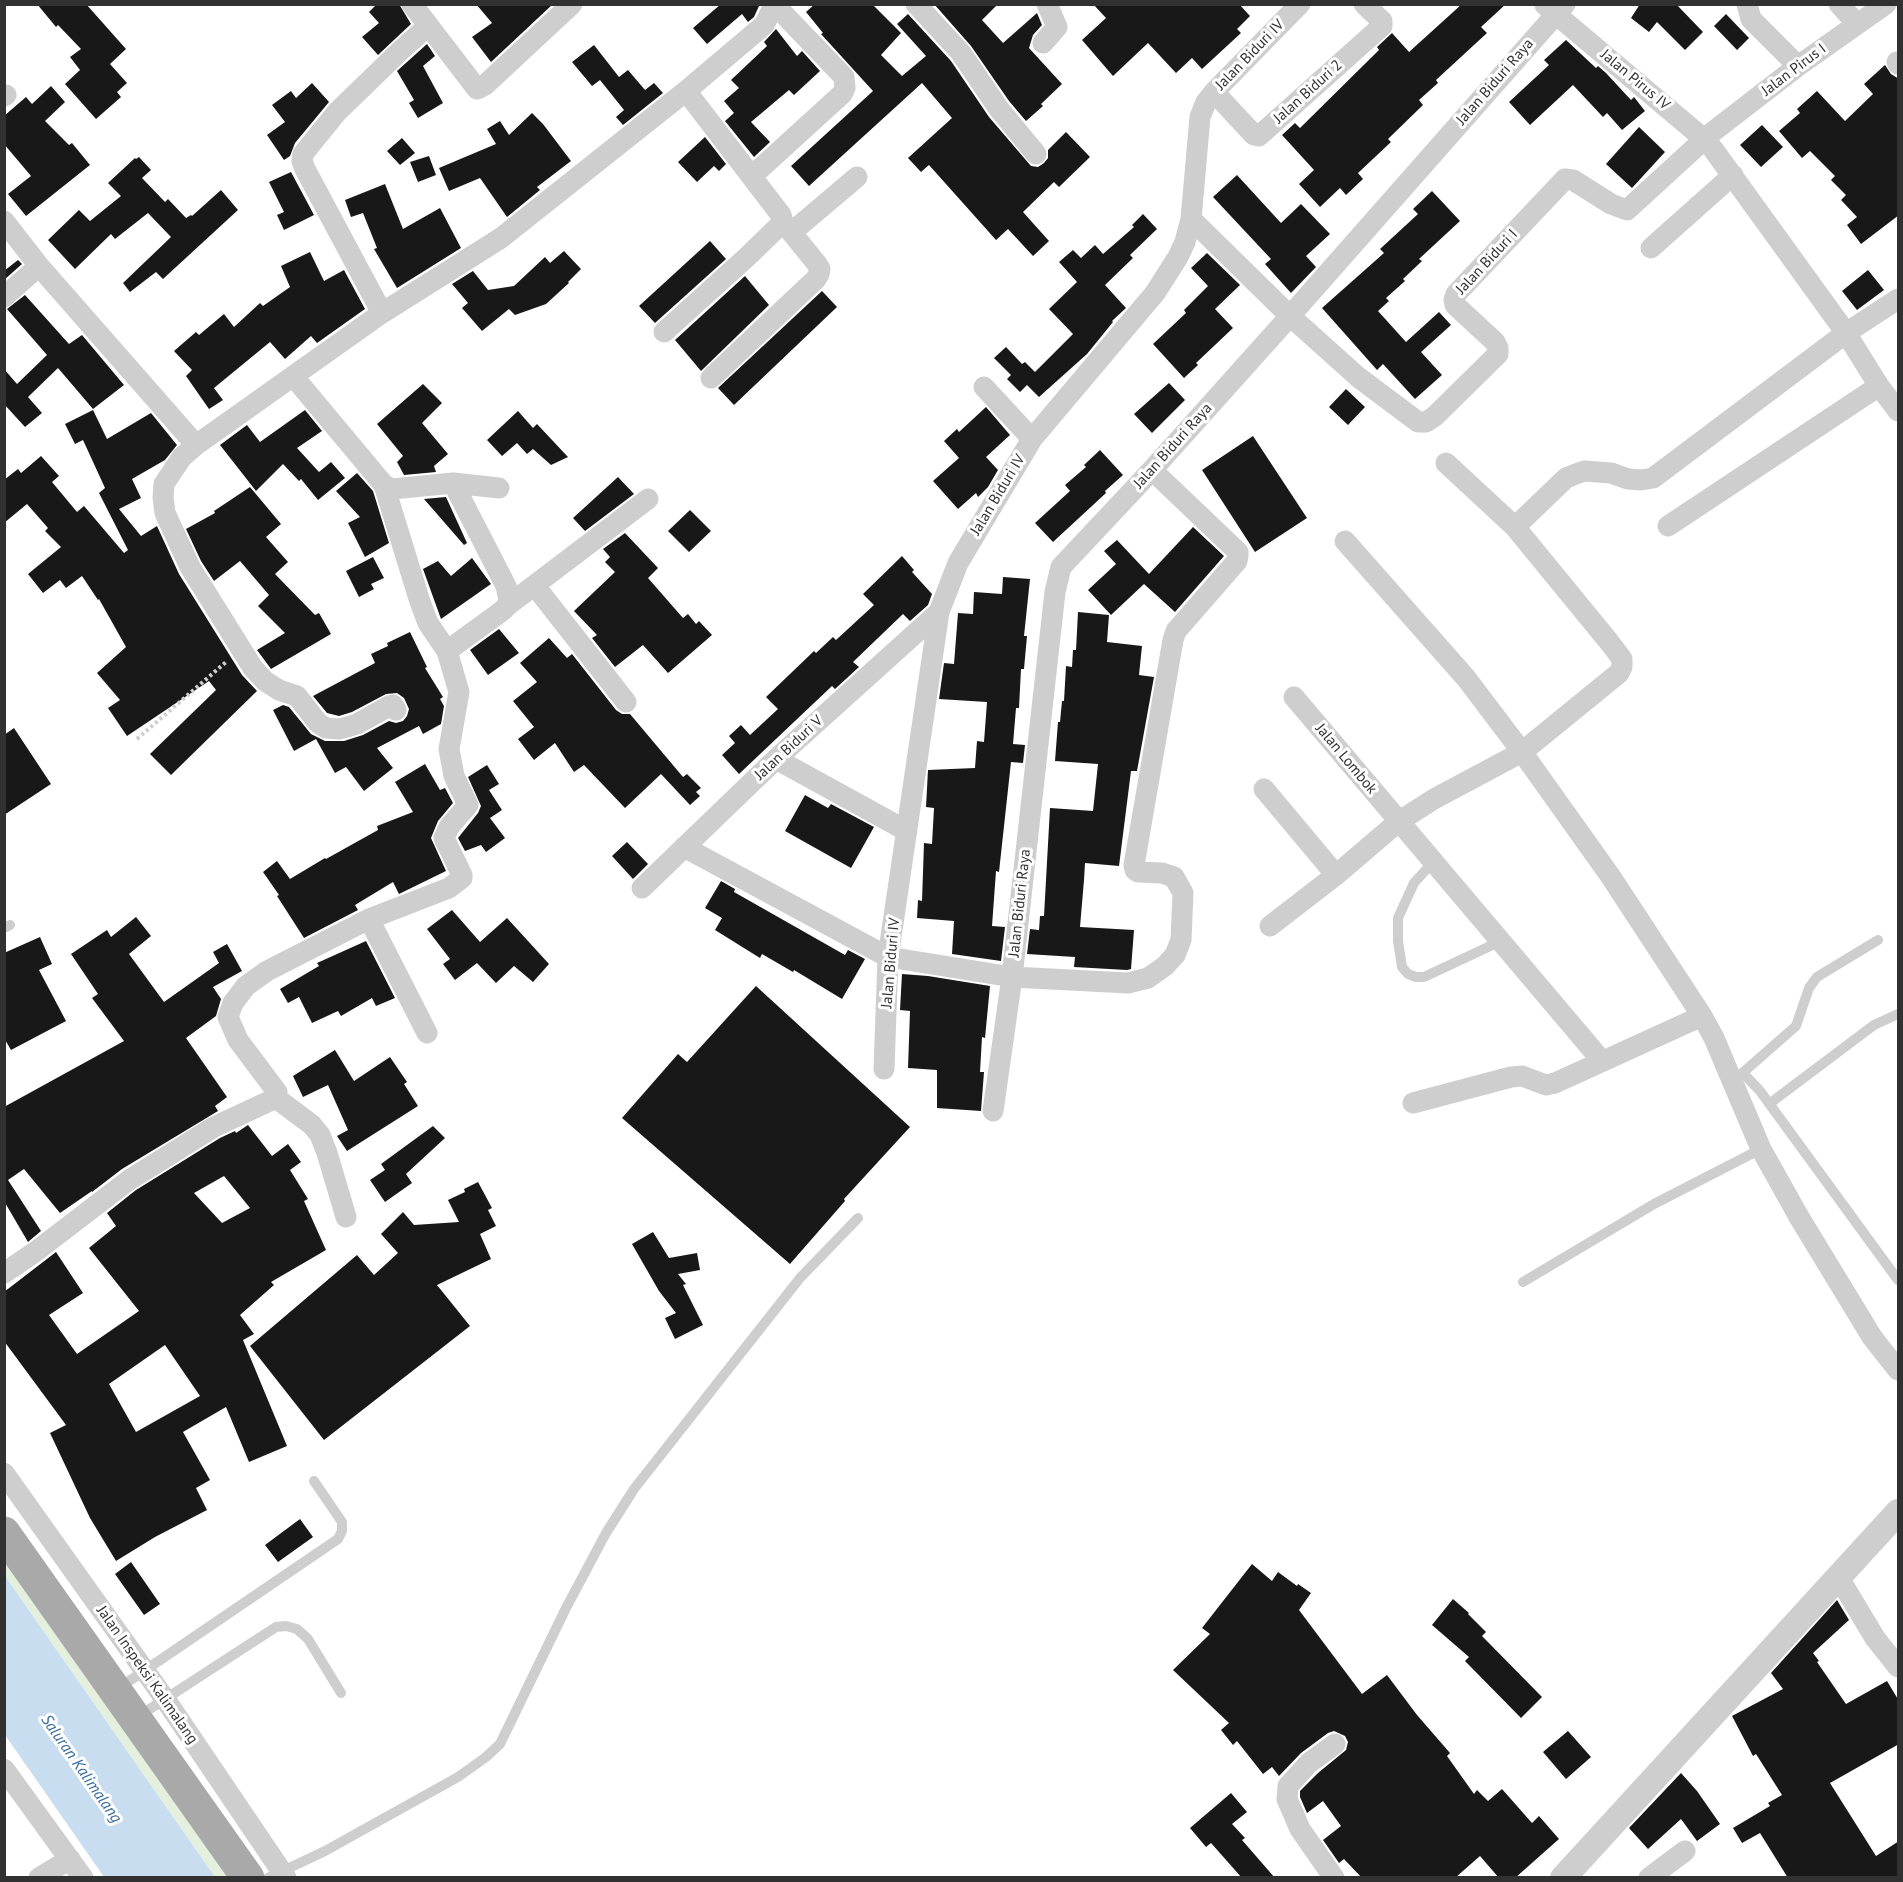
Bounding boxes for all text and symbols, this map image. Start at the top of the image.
street label: Jalan Biduri IV [1212,16,1288,94]
street label: Jalan Biduri Raya [1453,35,1537,129]
street label: Jalan Pirus I [1758,40,1830,100]
street label: Jalan Pirus IV [1597,46,1673,114]
street label: Jalan Biduri 2 [1270,57,1346,127]
street label: Jalan Biduri I [1452,226,1522,298]
street label: Jalan Biduri Raya [1130,400,1216,492]
street label: Jalan Biduri IV [967,451,1029,539]
street label: Jalan Biduri V [751,712,827,784]
street label: Jalan Lombok [1311,720,1381,798]
street label: Jalan Biduri Raya [1005,848,1035,958]
street label: Jalan Biduri IV [878,917,904,1009]
street label: Jalan Inspeksi Kalimalang [93,1603,201,1747]
water label: Saluran Kalimalang [37,1711,125,1827]

